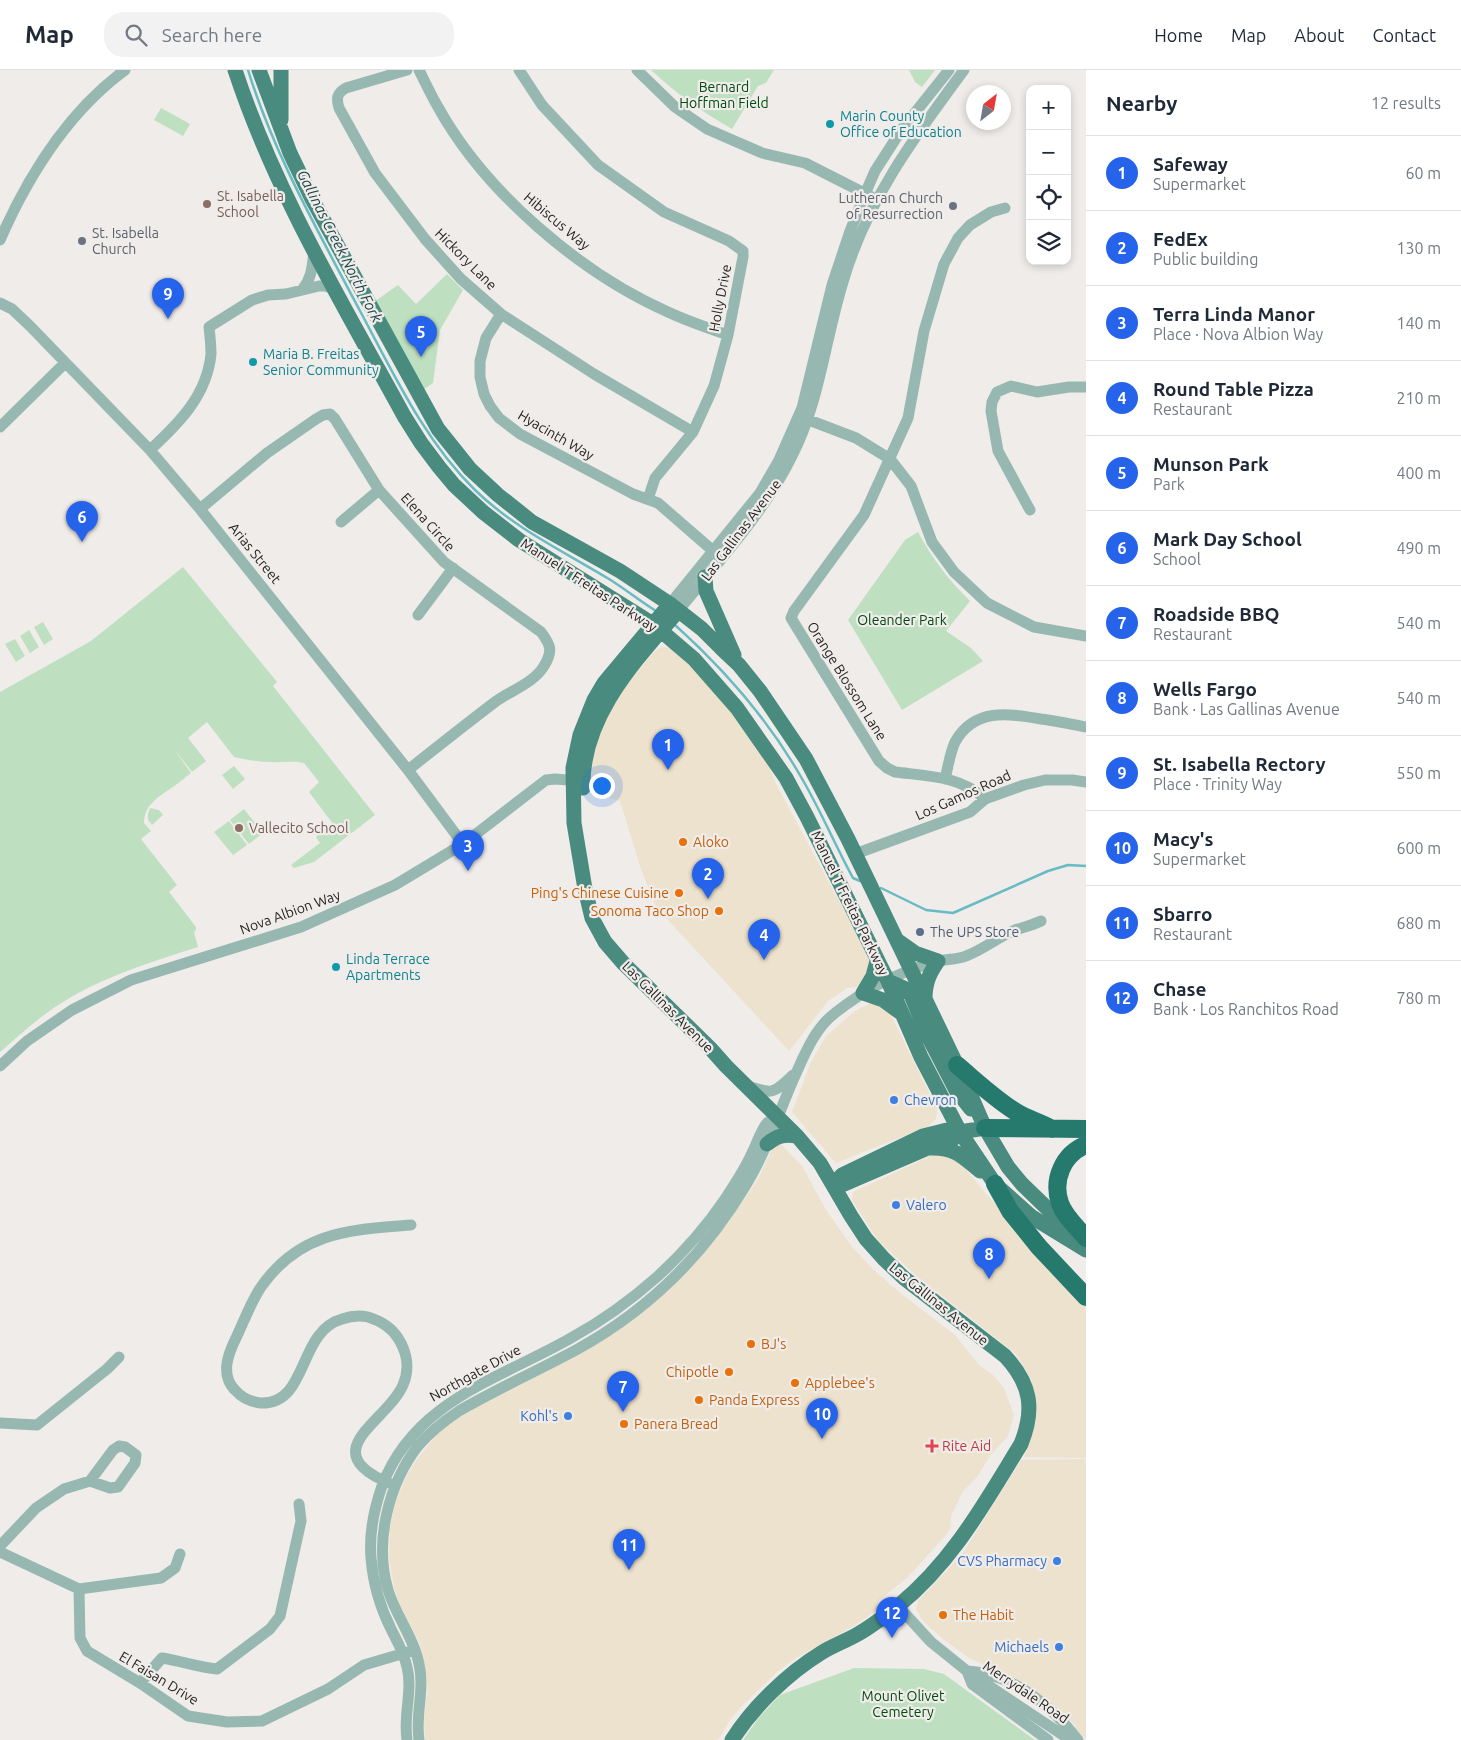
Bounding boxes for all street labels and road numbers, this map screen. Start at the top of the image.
street label: Hibiscus Way [521,189,593,253]
street label: Hickory Lane [432,225,500,293]
street label: Holly Drive [706,263,734,333]
street label: Hyacinth Way [515,407,597,463]
street label: Las Gallinas Avenue [698,476,784,584]
street label: Elena Circle [398,490,458,554]
street label: Arias Street [226,519,285,587]
street label: Manuel T Freitas Parkway [518,535,660,635]
street label: Orange Blossom Lane [804,619,890,743]
street label: Los Gamos Road [913,767,1013,823]
street label: Manuel T Freitas Parkway [808,828,892,978]
street label: Nova Albion Way [238,886,343,938]
street label: Las Gallinas Avenue [619,958,717,1056]
street label: Las Gallinas Avenue [886,1259,992,1349]
street label: Northgate Drive [427,1341,523,1405]
street label: El Faisan Drive [116,1648,202,1708]
street label: Merrydale Road [980,1657,1072,1727]

